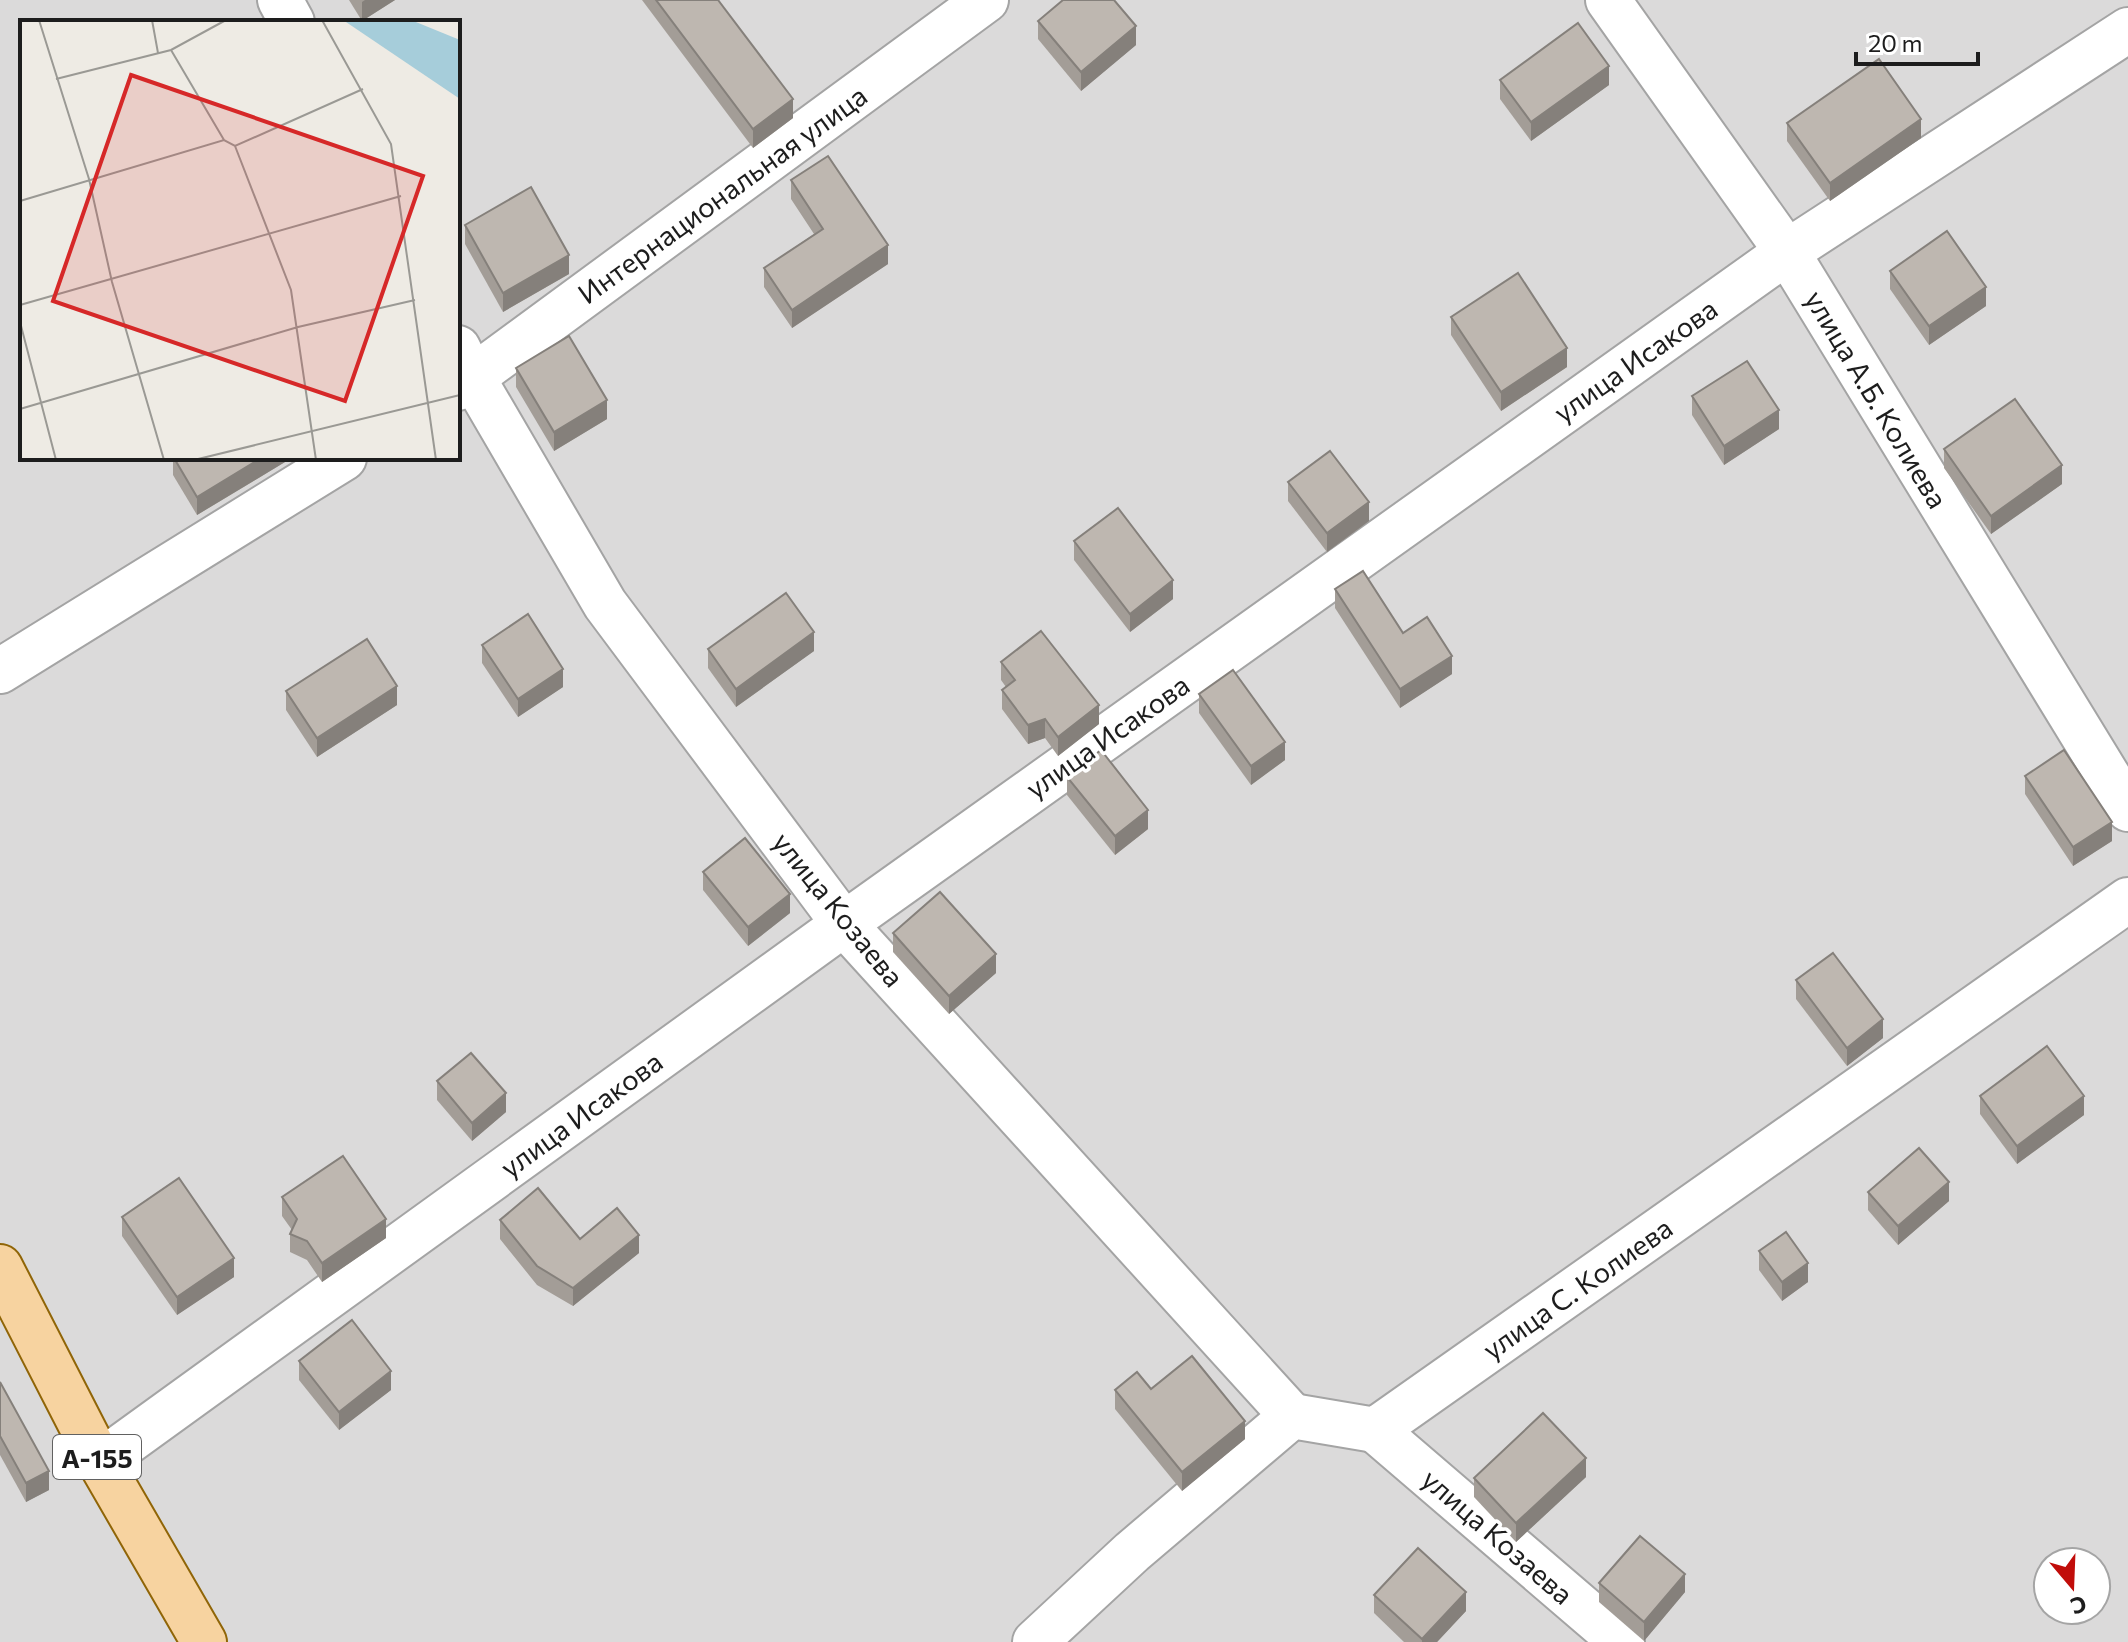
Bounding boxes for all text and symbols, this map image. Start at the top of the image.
scale bar [1856,16,1978,66]
inset map [20,20,460,460]
text: 20 m [1868,28,1922,57]
street label: Интернациональная улица [571,78,873,310]
street label: улица А.Б. Колиева [1799,284,1955,514]
street label: улица Исакова [1547,291,1723,429]
street label: улица Исакова [1019,667,1195,805]
street label: улица Козаева [766,825,912,993]
street label: улица Исакова [493,1044,669,1184]
street label: улица С. Колиева [1476,1210,1678,1366]
road number: А-155 [53,1435,141,1479]
street label: улица Козаева [1416,1461,1580,1611]
north arrow [2032,1546,2112,1626]
text: С [2067,1590,2090,1621]

